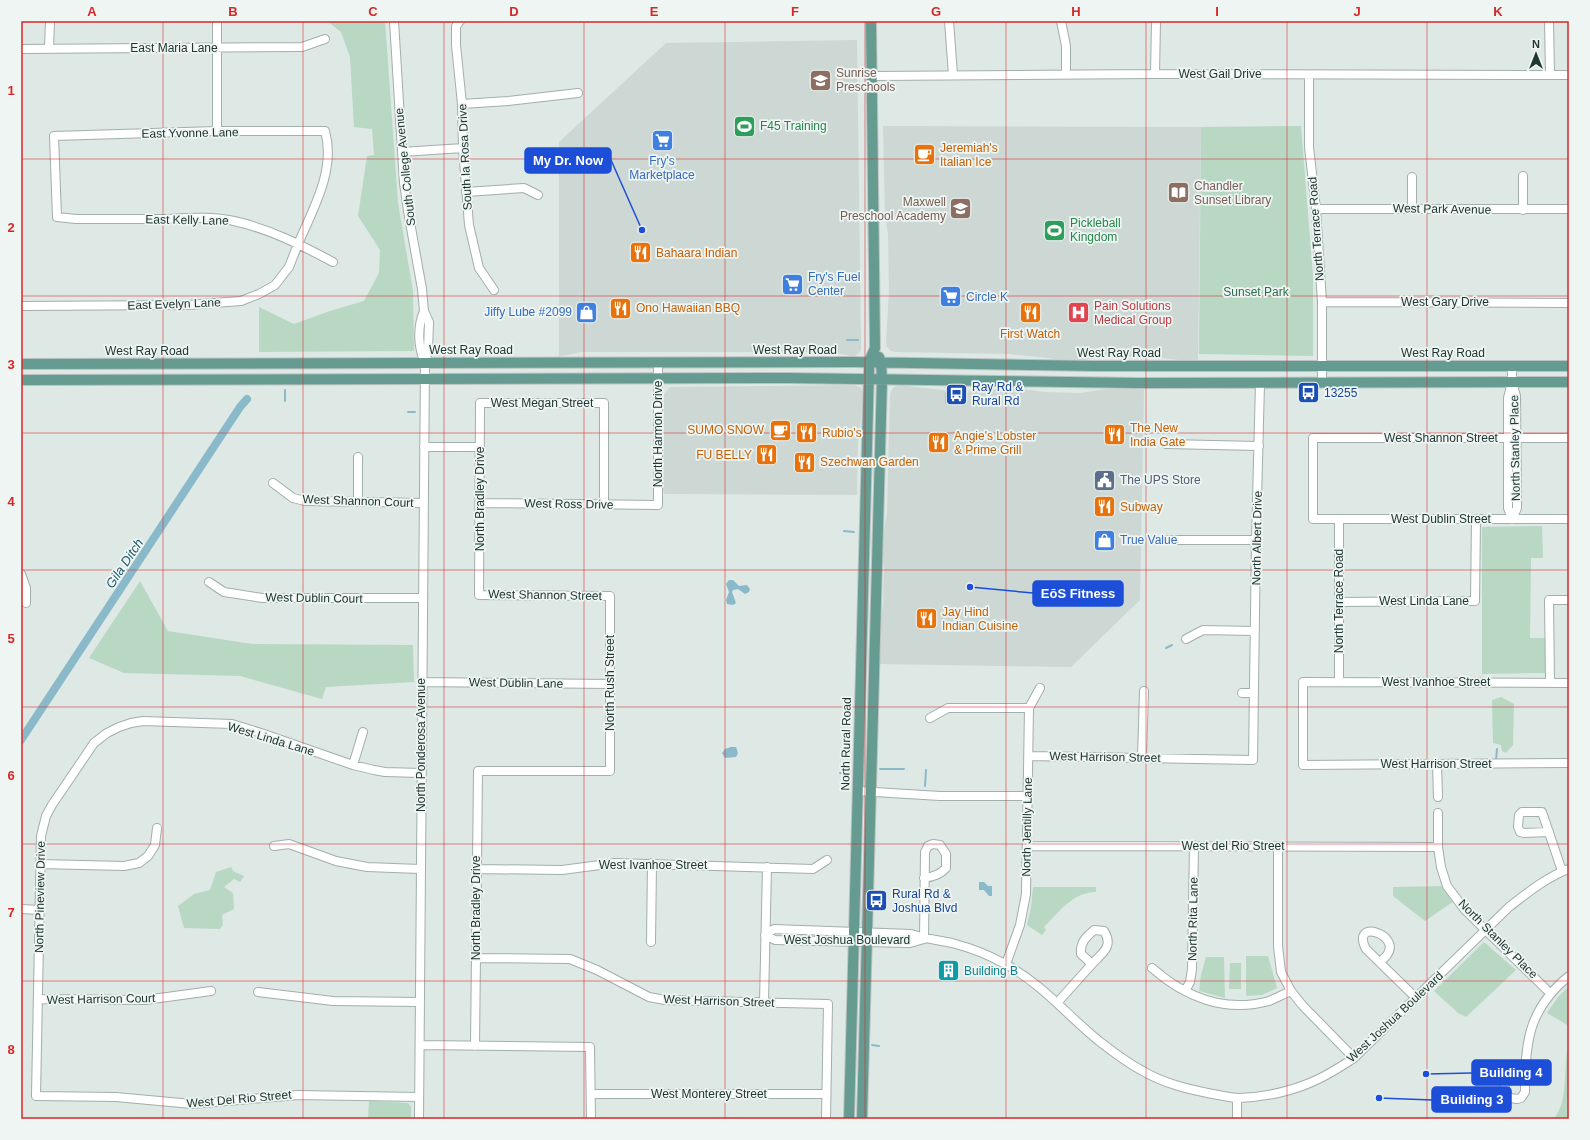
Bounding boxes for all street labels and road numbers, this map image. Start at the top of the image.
street label: East Maria Lane [130,41,218,55]
street label: West Gail Drive [1178,67,1262,81]
street label: South la Rosa Drive [455,103,475,211]
street label: South College Avenue [392,107,418,227]
street label: East Yvonne Lane [141,125,239,141]
street label: North Terrace Road [1305,176,1327,282]
street label: West Park Avenue [1393,201,1492,217]
street label: East Kelly Lane [145,212,229,228]
street label: East Evelyn Lane [127,295,221,313]
street label: West Gary Drive [1401,295,1489,309]
street label: West Ray Road [429,343,513,357]
street label: West Ray Road [753,343,837,357]
street label: West Ray Road [105,344,189,358]
street label: West Ray Road [1077,346,1161,360]
street label: West Ray Road [1401,346,1485,360]
street label: North Harmon Drive [651,380,665,487]
street label: North Stanley Place [1507,395,1523,501]
street label: West Megan Street [491,396,594,410]
street label: West Shannon Street [1384,431,1499,445]
street label: North Bradley Drive [473,446,487,551]
street label: North Albert Drive [1249,490,1265,585]
street label: West Shannon Court [302,492,414,510]
street label: West Ross Drive [524,496,614,512]
street label: West Dublin Street [1391,512,1492,526]
street label: North Terrace Road [1332,549,1346,653]
street label: West Shannon Street [488,587,603,603]
street label: West Dublin Court [265,590,363,606]
street label: West Linda Lane [1379,594,1469,608]
street label: North Rush Street [603,634,617,731]
street label: West Dublin Lane [469,675,564,691]
street label: West Ivanhoe Street [1382,675,1491,689]
street label: North Ponderosa Avenue [414,678,428,812]
street label: North Rural Road [838,697,854,791]
street label: West Linda Lane [226,719,316,759]
street label: West Harrison Street [1049,749,1161,765]
street label: West Harrison Street [1380,757,1492,771]
street label: North Jentilly Lane [1019,777,1035,877]
street label: West del Rio Street [1181,839,1285,853]
street label: North Pineview Drive [32,841,48,953]
street label: North Bradley Drive [469,855,483,960]
street label: West Ivanhoe Street [599,858,708,872]
street label: North Rita Lane [1185,877,1201,961]
street label: North Stanley Place [1456,897,1541,982]
street label: West Joshua Boulevard [784,933,910,947]
street label: West Joshua Boulevard [1344,969,1446,1065]
street label: West Harrison Court [47,991,156,1007]
street label: West Harrison Street [663,992,775,1010]
street label: West Del Rio Street [186,1087,293,1111]
street label: West Monterey Street [651,1087,768,1101]

